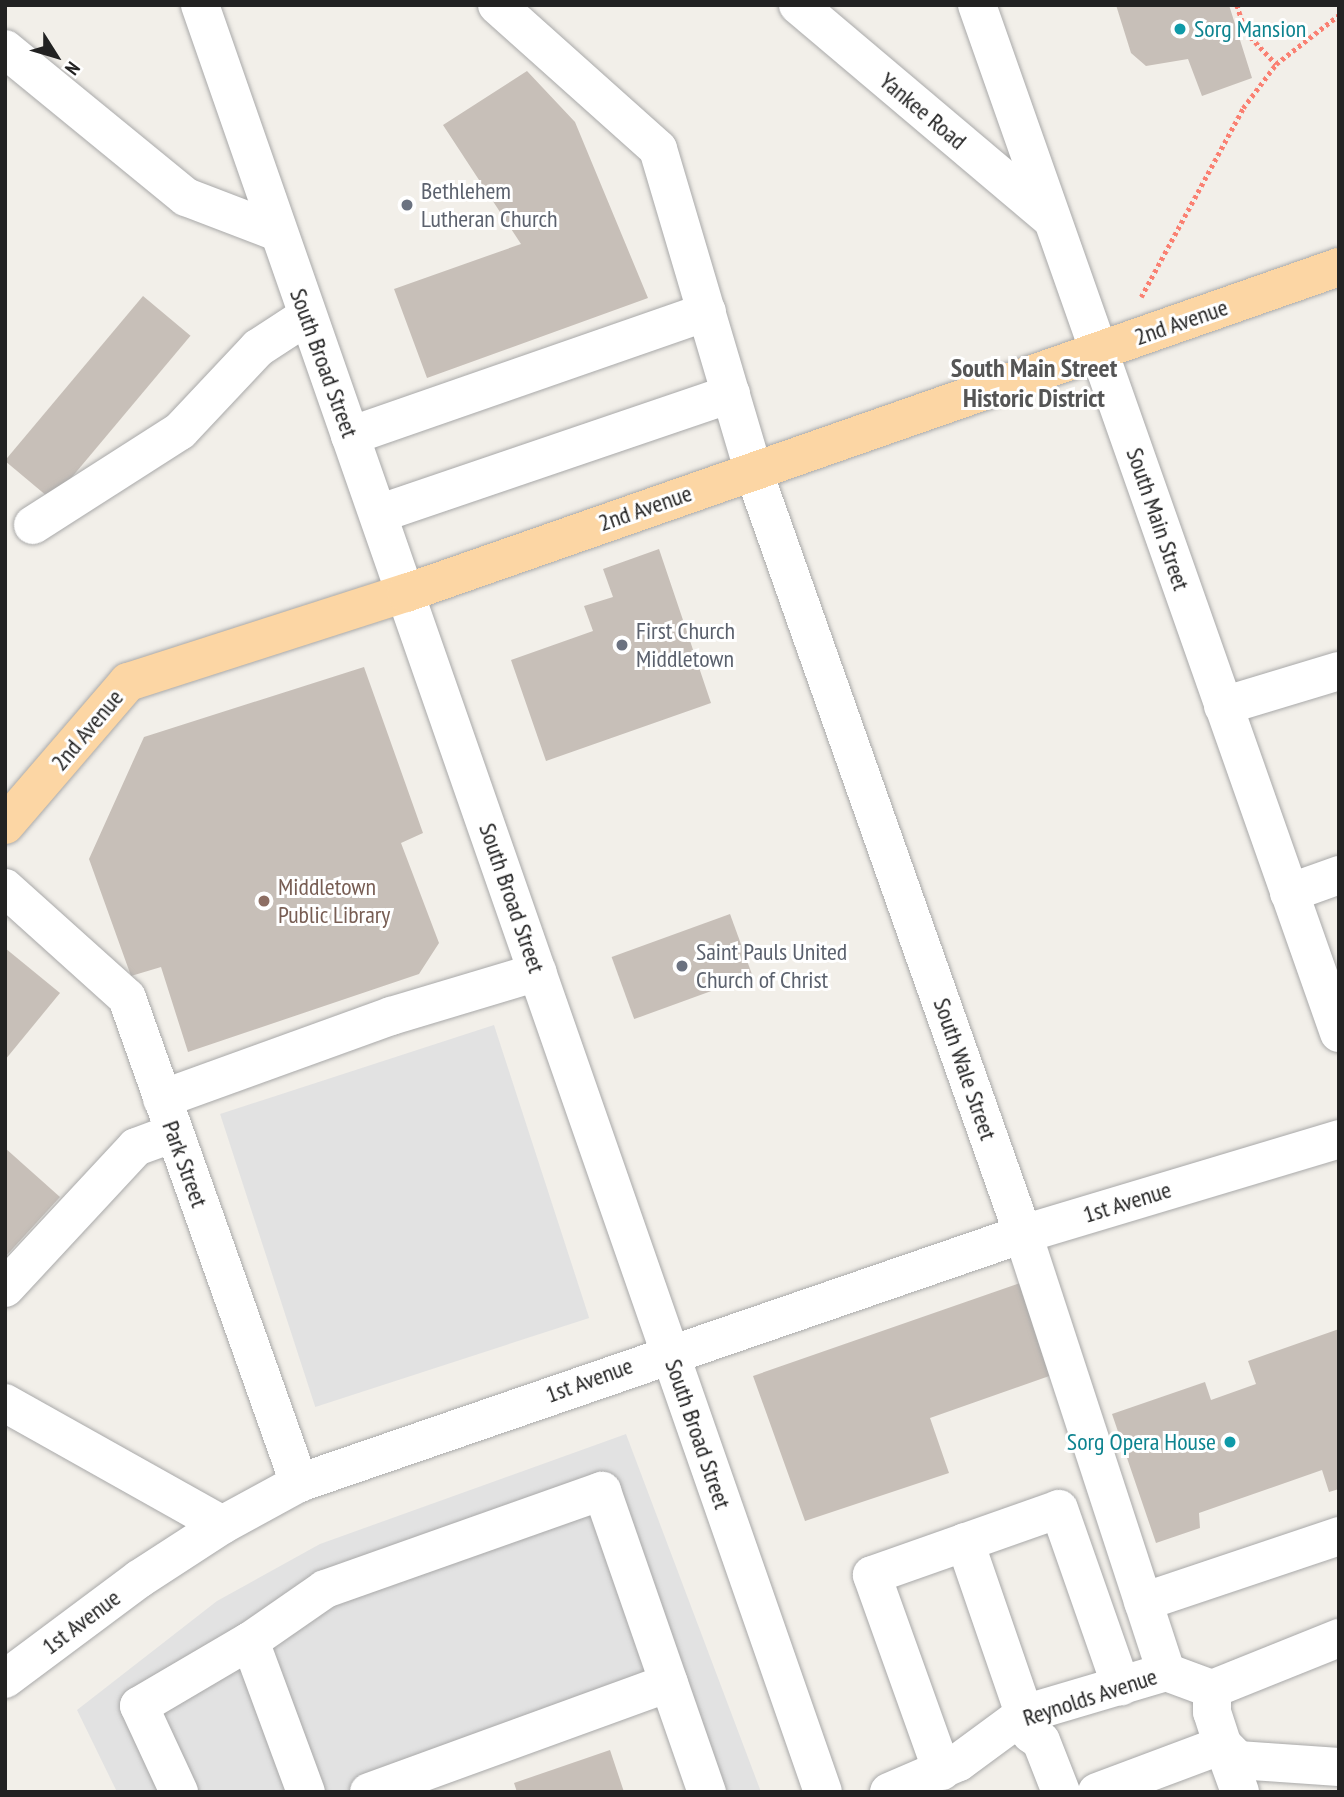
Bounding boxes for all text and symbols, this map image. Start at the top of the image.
place label: Sorg Mansion [1194,15,1306,43]
north arrow [21,21,91,91]
marker: Sorg Mansion [1172,21,1188,37]
text: N [60,57,85,80]
street label: Yankee Road [874,66,972,156]
place label: Bethlehem Lutheran Church [421,177,558,233]
marker: Bethlehem Lutheran Church [399,197,415,213]
street label: South Broad Street [284,285,364,441]
street label: 2nd Avenue [1130,293,1232,351]
district label: South Main Street Historic District [951,352,1117,414]
street label: South Main Street [1120,444,1196,594]
street label: 2nd Avenue [594,479,696,537]
place label: First Church Middletown [636,617,735,673]
marker: First Church Middletown [614,637,630,653]
street label: 2nd Avenue [45,683,129,777]
street label: South Broad Street [473,819,551,977]
place label: Middletown Public Library [278,873,391,929]
marker: Middletown Public Library [256,893,272,909]
place label: Saint Pauls United Church of Christ [696,938,847,994]
marker: Saint Pauls United Church of Christ [674,958,690,974]
street label: South Wale Street [927,994,1003,1144]
street label: Park Street [156,1117,214,1211]
street label: 1st Avenue [1079,1175,1175,1229]
street label: 1st Avenue [541,1351,637,1409]
street label: South Broad Street [659,1355,737,1513]
place label: Sorg Opera House [1067,1428,1216,1456]
marker: Sorg Opera House [1222,1434,1238,1450]
street label: 1st Avenue [36,1583,126,1661]
street label: Reynolds Avenue [1019,1662,1161,1732]

